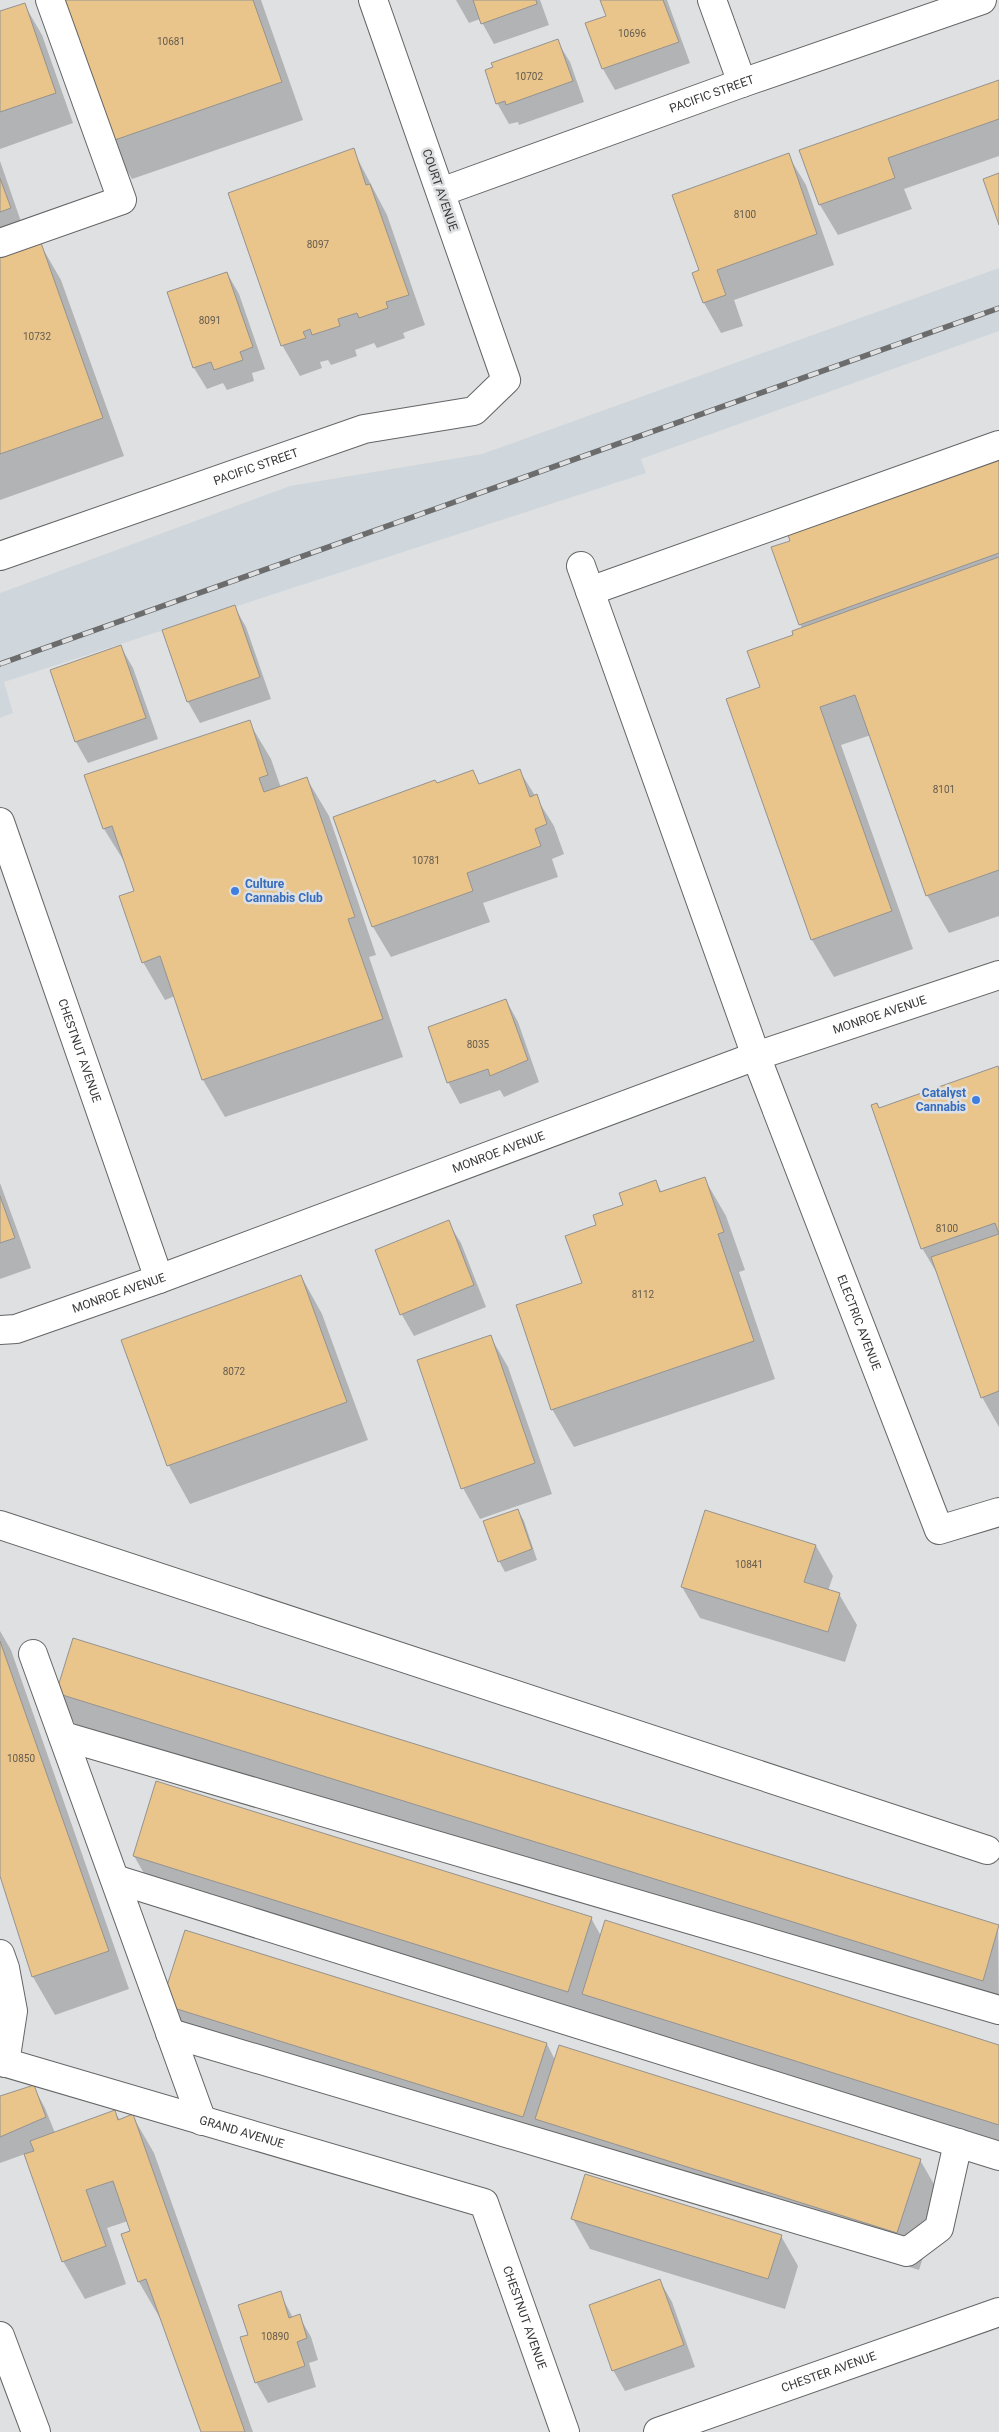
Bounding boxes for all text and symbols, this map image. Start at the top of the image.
house number: 10696 [618,28,646,39]
house number: 10681 [157,36,185,47]
house number: 10702 [515,71,543,82]
street label: PACIFIC STREET [668,72,756,116]
street label: COURT AVENUE [419,147,461,233]
house number: 8100 [734,209,757,220]
house number: 8097 [307,239,330,250]
house number: 8091 [199,315,221,326]
house number: 10732 [23,331,51,342]
street label: PACIFIC STREET [212,445,300,488]
house number: 8101 [933,784,955,795]
house number: 10781 [412,855,440,866]
place label: Culture Cannabis Club [245,877,323,905]
marker: Culture Cannabis Club [229,885,241,897]
street label: MONROE AVENUE [831,993,928,1037]
street label: CHESTNUT AVENUE [55,997,104,1104]
house number: 8035 [467,1039,490,1050]
place label: Catalyst Cannabis [916,1086,966,1114]
marker: Catalyst Cannabis [970,1094,982,1106]
street label: MONROE AVENUE [450,1128,547,1176]
house number: 8100 [936,1223,959,1234]
street label: MONROE AVENUE [70,1270,168,1316]
street label: ELECTRIC AVENUE [834,1273,884,1372]
house number: 8112 [632,1289,655,1300]
house number: 8072 [223,1366,246,1377]
house number: 10841 [735,1559,763,1570]
house number: 10850 [7,1753,35,1764]
street label: GRAND AVENUE [198,2113,286,2151]
street label: CHESTNUT AVENUE [500,2264,549,2371]
house number: 10890 [261,2331,289,2342]
street label: CHESTER AVENUE [779,2349,878,2395]

